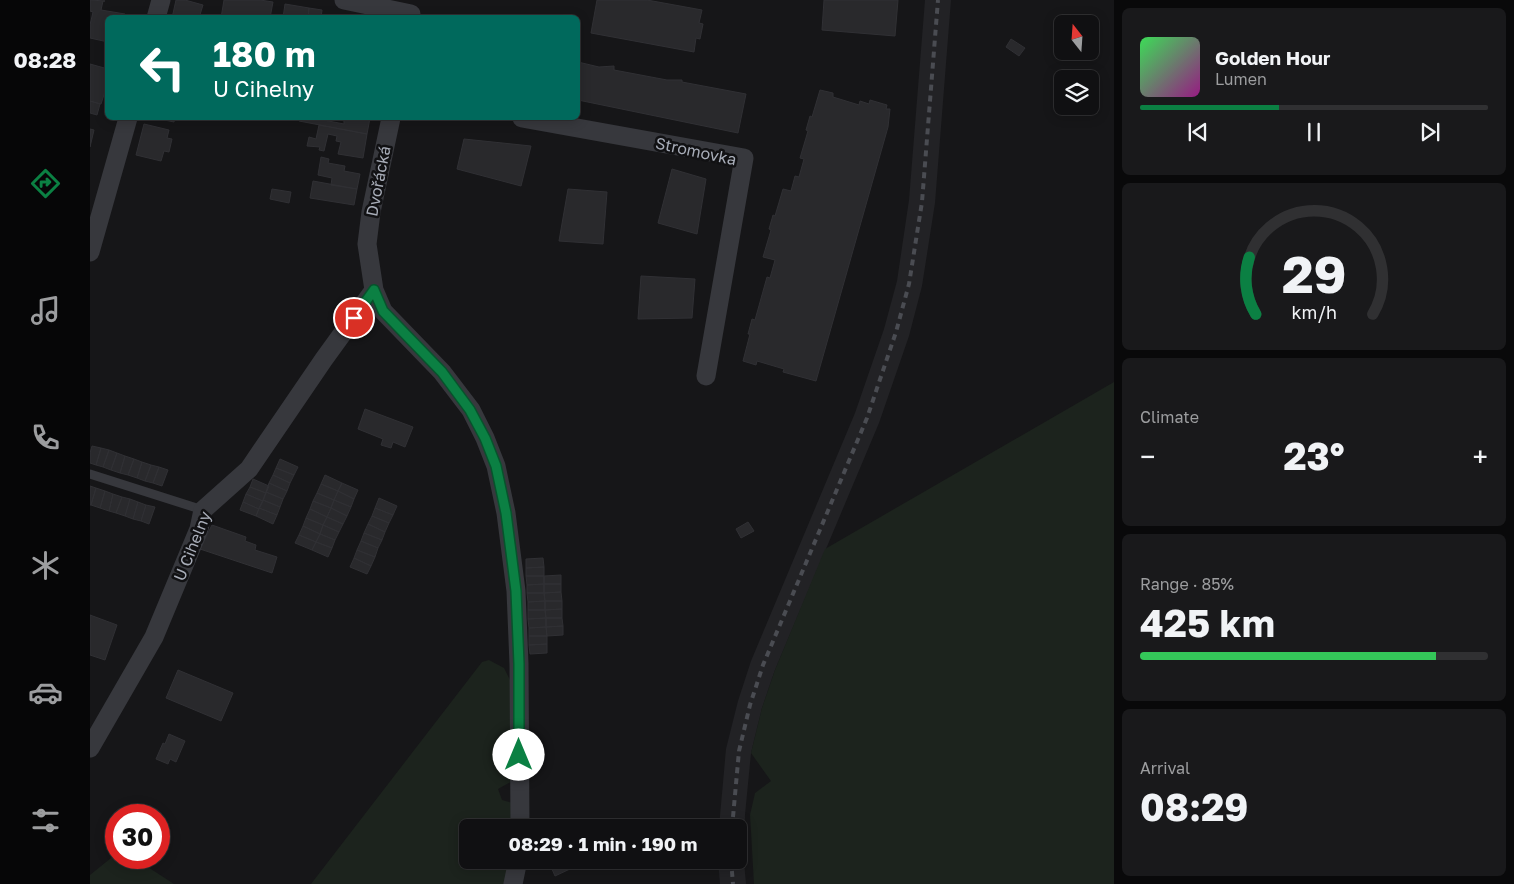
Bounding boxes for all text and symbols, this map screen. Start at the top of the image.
north arrow [1054,15,1099,60]
map controls [1054,15,1099,115]
text: 180 m [213,33,316,75]
icon: left [130,35,195,100]
text: 08:28 [14,46,76,73]
text: Golden Hour [1215,46,1330,69]
text: Lumen [1215,69,1267,89]
button: layers [1054,70,1099,115]
text: U Cihelny [213,75,314,102]
icon: previous [1184,118,1212,146]
icon: pause [1300,118,1328,146]
icon: next [1416,118,1444,146]
street label: Stromovka [654,133,738,169]
street label: Dvořácká [361,144,395,218]
icon: directions [28,166,63,201]
text: 29 [1282,242,1346,304]
icon: music [28,293,63,328]
pin [333,297,375,339]
text: km/h [1291,301,1337,323]
icon: arrive [340,304,368,332]
text: Climate [1140,407,1199,427]
icon: phone [28,420,63,455]
text: 23° [1283,433,1345,478]
text: − [1140,440,1155,473]
text: + [1473,440,1488,473]
street label: U Cihelny [169,508,215,584]
icon: climate [28,548,63,583]
text: Range · 85% [1140,574,1234,594]
text: 425 km [1140,600,1275,645]
icon: car [28,675,63,710]
position arrow [492,728,544,780]
text: Arrival [1140,758,1190,778]
text: 08:29 [1140,784,1249,829]
icon: filters [28,803,63,838]
speed limit sign: 30 [105,804,170,869]
text: 08:29 · 1 min · 190 m [509,832,697,855]

